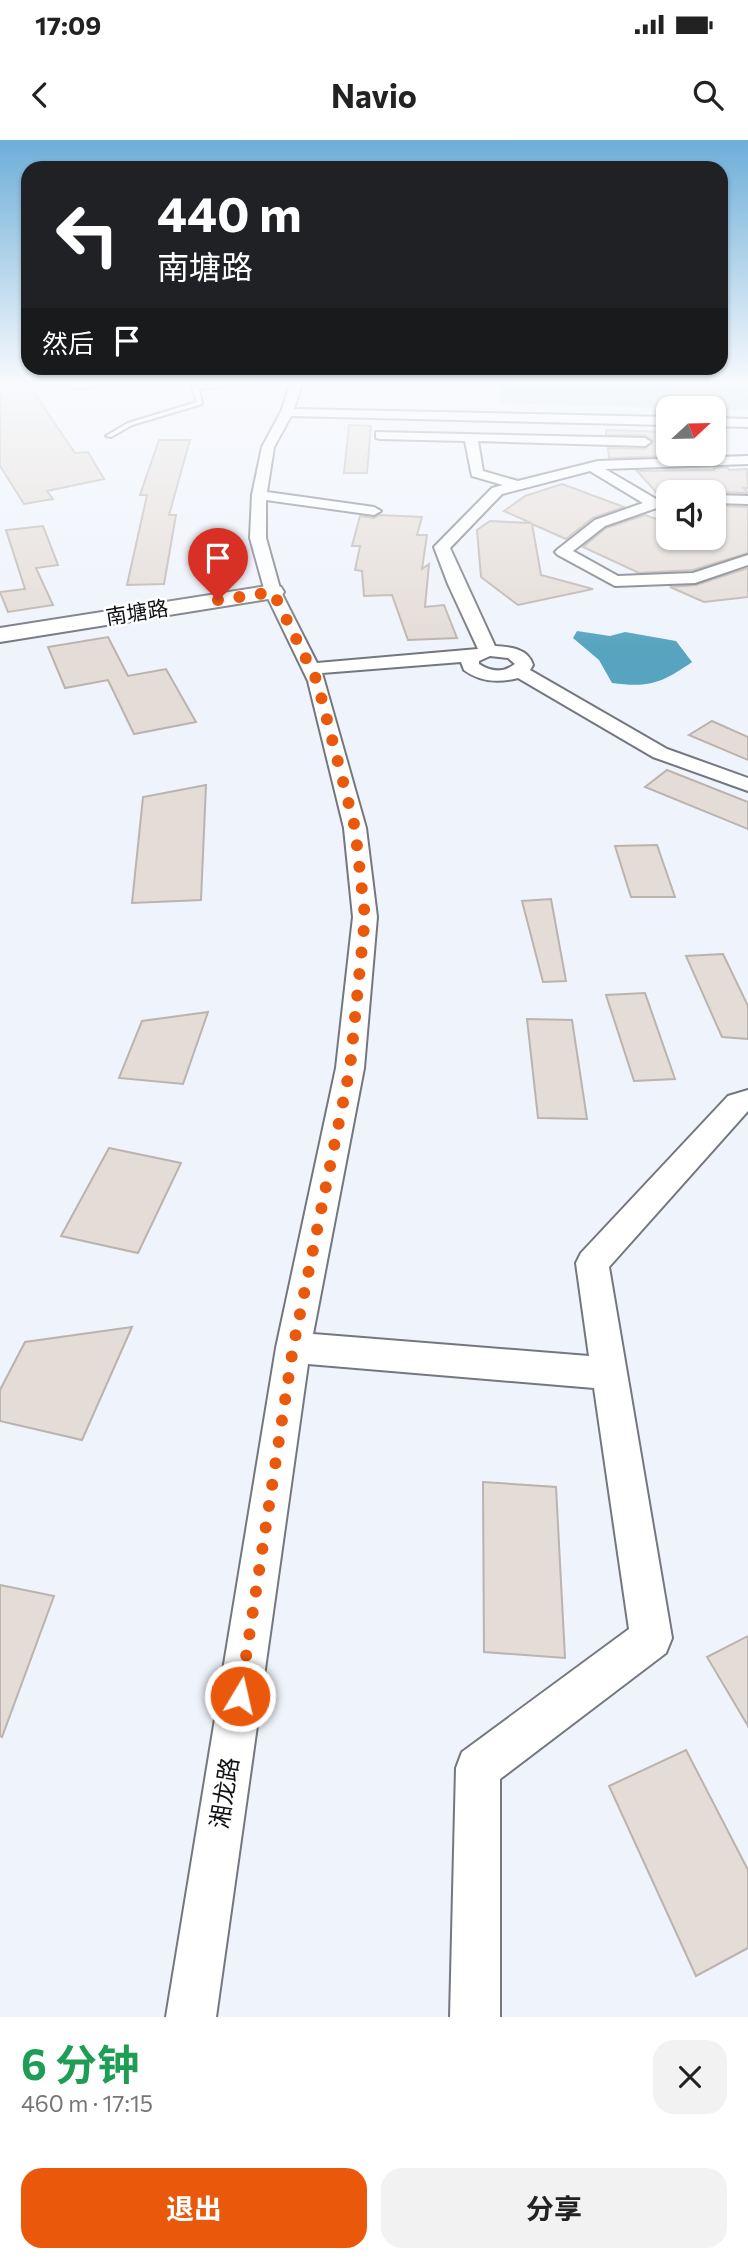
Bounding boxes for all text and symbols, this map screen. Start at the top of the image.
text: 17:09 [35,9,101,40]
text: Navio [331,75,417,115]
icon: back [21,76,59,114]
icon: search [689,76,727,114]
text: 440 m [157,182,302,242]
icon: left [42,189,133,280]
text: 南塘路 [157,246,253,286]
icon: arrive [108,322,146,360]
text: 然后 [42,327,94,358]
north arrow [656,396,726,466]
map controls [656,396,726,550]
button: sound [656,480,726,550]
pin [188,528,248,600]
icon: arrive [199,539,237,577]
street label: 南塘路 [104,594,170,629]
position arrow [203,1659,277,1733]
street label: 湘龙路 [204,1755,243,1831]
text: 6 分钟 [21,2037,139,2089]
button: close [653,2040,727,2114]
text: 460 m · 17:15 [21,2089,153,2117]
button: 退出 [21,2168,367,2248]
button: 分享 [381,2168,727,2248]

